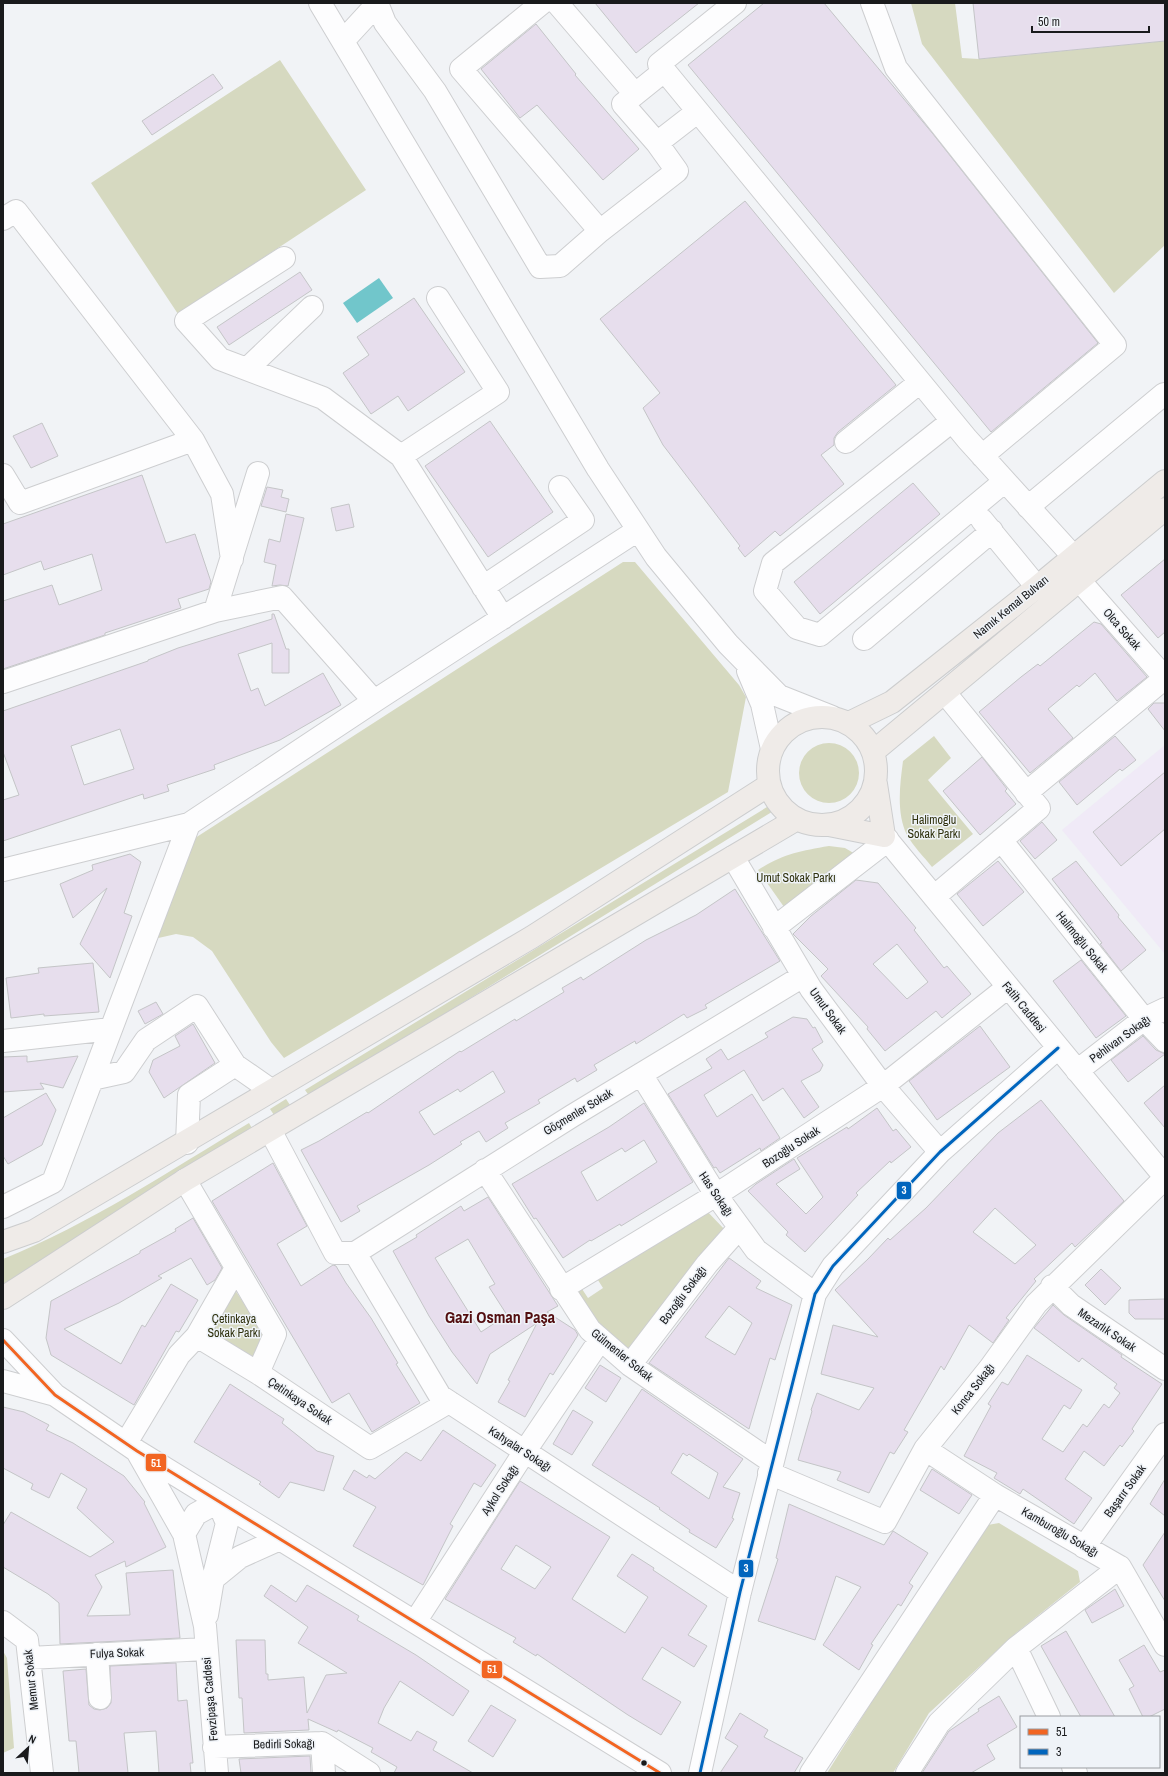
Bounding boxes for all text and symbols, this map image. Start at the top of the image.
scale bar [1032,8,1149,34]
text: 50 m [1038,14,1060,30]
street label: Namık Kemal Bulvarı [970,572,1052,642]
street label: Olca Sokak [1099,605,1145,653]
park label: Halimoğlu Sokak Parkı [907,812,961,842]
park label: Umut Sokak Parkı [756,870,836,886]
street label: Halimoğlu Sokak [1052,908,1112,976]
street label: Fatih Caddesi [998,978,1050,1036]
street label: Umut Sokak [806,985,850,1037]
street label: Pehlivan Sokağı [1086,1011,1154,1067]
street label: Göçmenler Sokak [540,1085,616,1139]
street label: Bozoğlu Sokak [759,1122,823,1172]
street label: Has Sokağı [695,1168,737,1220]
line badge: 3 [896,1181,912,1200]
text: 3 [901,1183,907,1197]
street label: Bozoğlu Sokağı [656,1263,710,1327]
street label: Mezarlık Sokak [1075,1305,1139,1355]
district label: Gazi Osman Paşa [445,1306,556,1328]
park label: Çetinkaya Sokak Parkı [207,1311,261,1341]
street label: Gülmenler Sokak [588,1325,656,1385]
street label: Konca Sokağı [948,1360,998,1418]
street label: Çetinkaya Sokak [265,1374,335,1428]
street label: Kahyalar Sokağı [485,1423,555,1475]
line badge: 51 [145,1453,167,1472]
text: 51 [151,1456,161,1470]
street label: Başarır Sokak [1100,1461,1150,1521]
street label: Aykol Sokağı [477,1462,522,1519]
street label: Kamburoğlu Sokağı [1019,1503,1101,1561]
line badge: 3 [738,1559,754,1578]
text: 3 [743,1561,749,1575]
street label: Fulya Sokak [90,1644,144,1662]
street label: Memur Sokak [20,1649,42,1711]
street label: Fevzipaşa Caddesi [198,1656,222,1742]
line badge: 51 [481,1660,503,1679]
text: 51 [487,1662,497,1676]
legend [1020,1716,1160,1768]
text: 51 [1056,1724,1067,1740]
north arrow [8,1728,48,1768]
text: N [26,1731,38,1747]
street label: Bedirli Sokağı [253,1735,315,1753]
text: 3 [1056,1744,1061,1760]
unlabelled marker [639,1758,649,1768]

